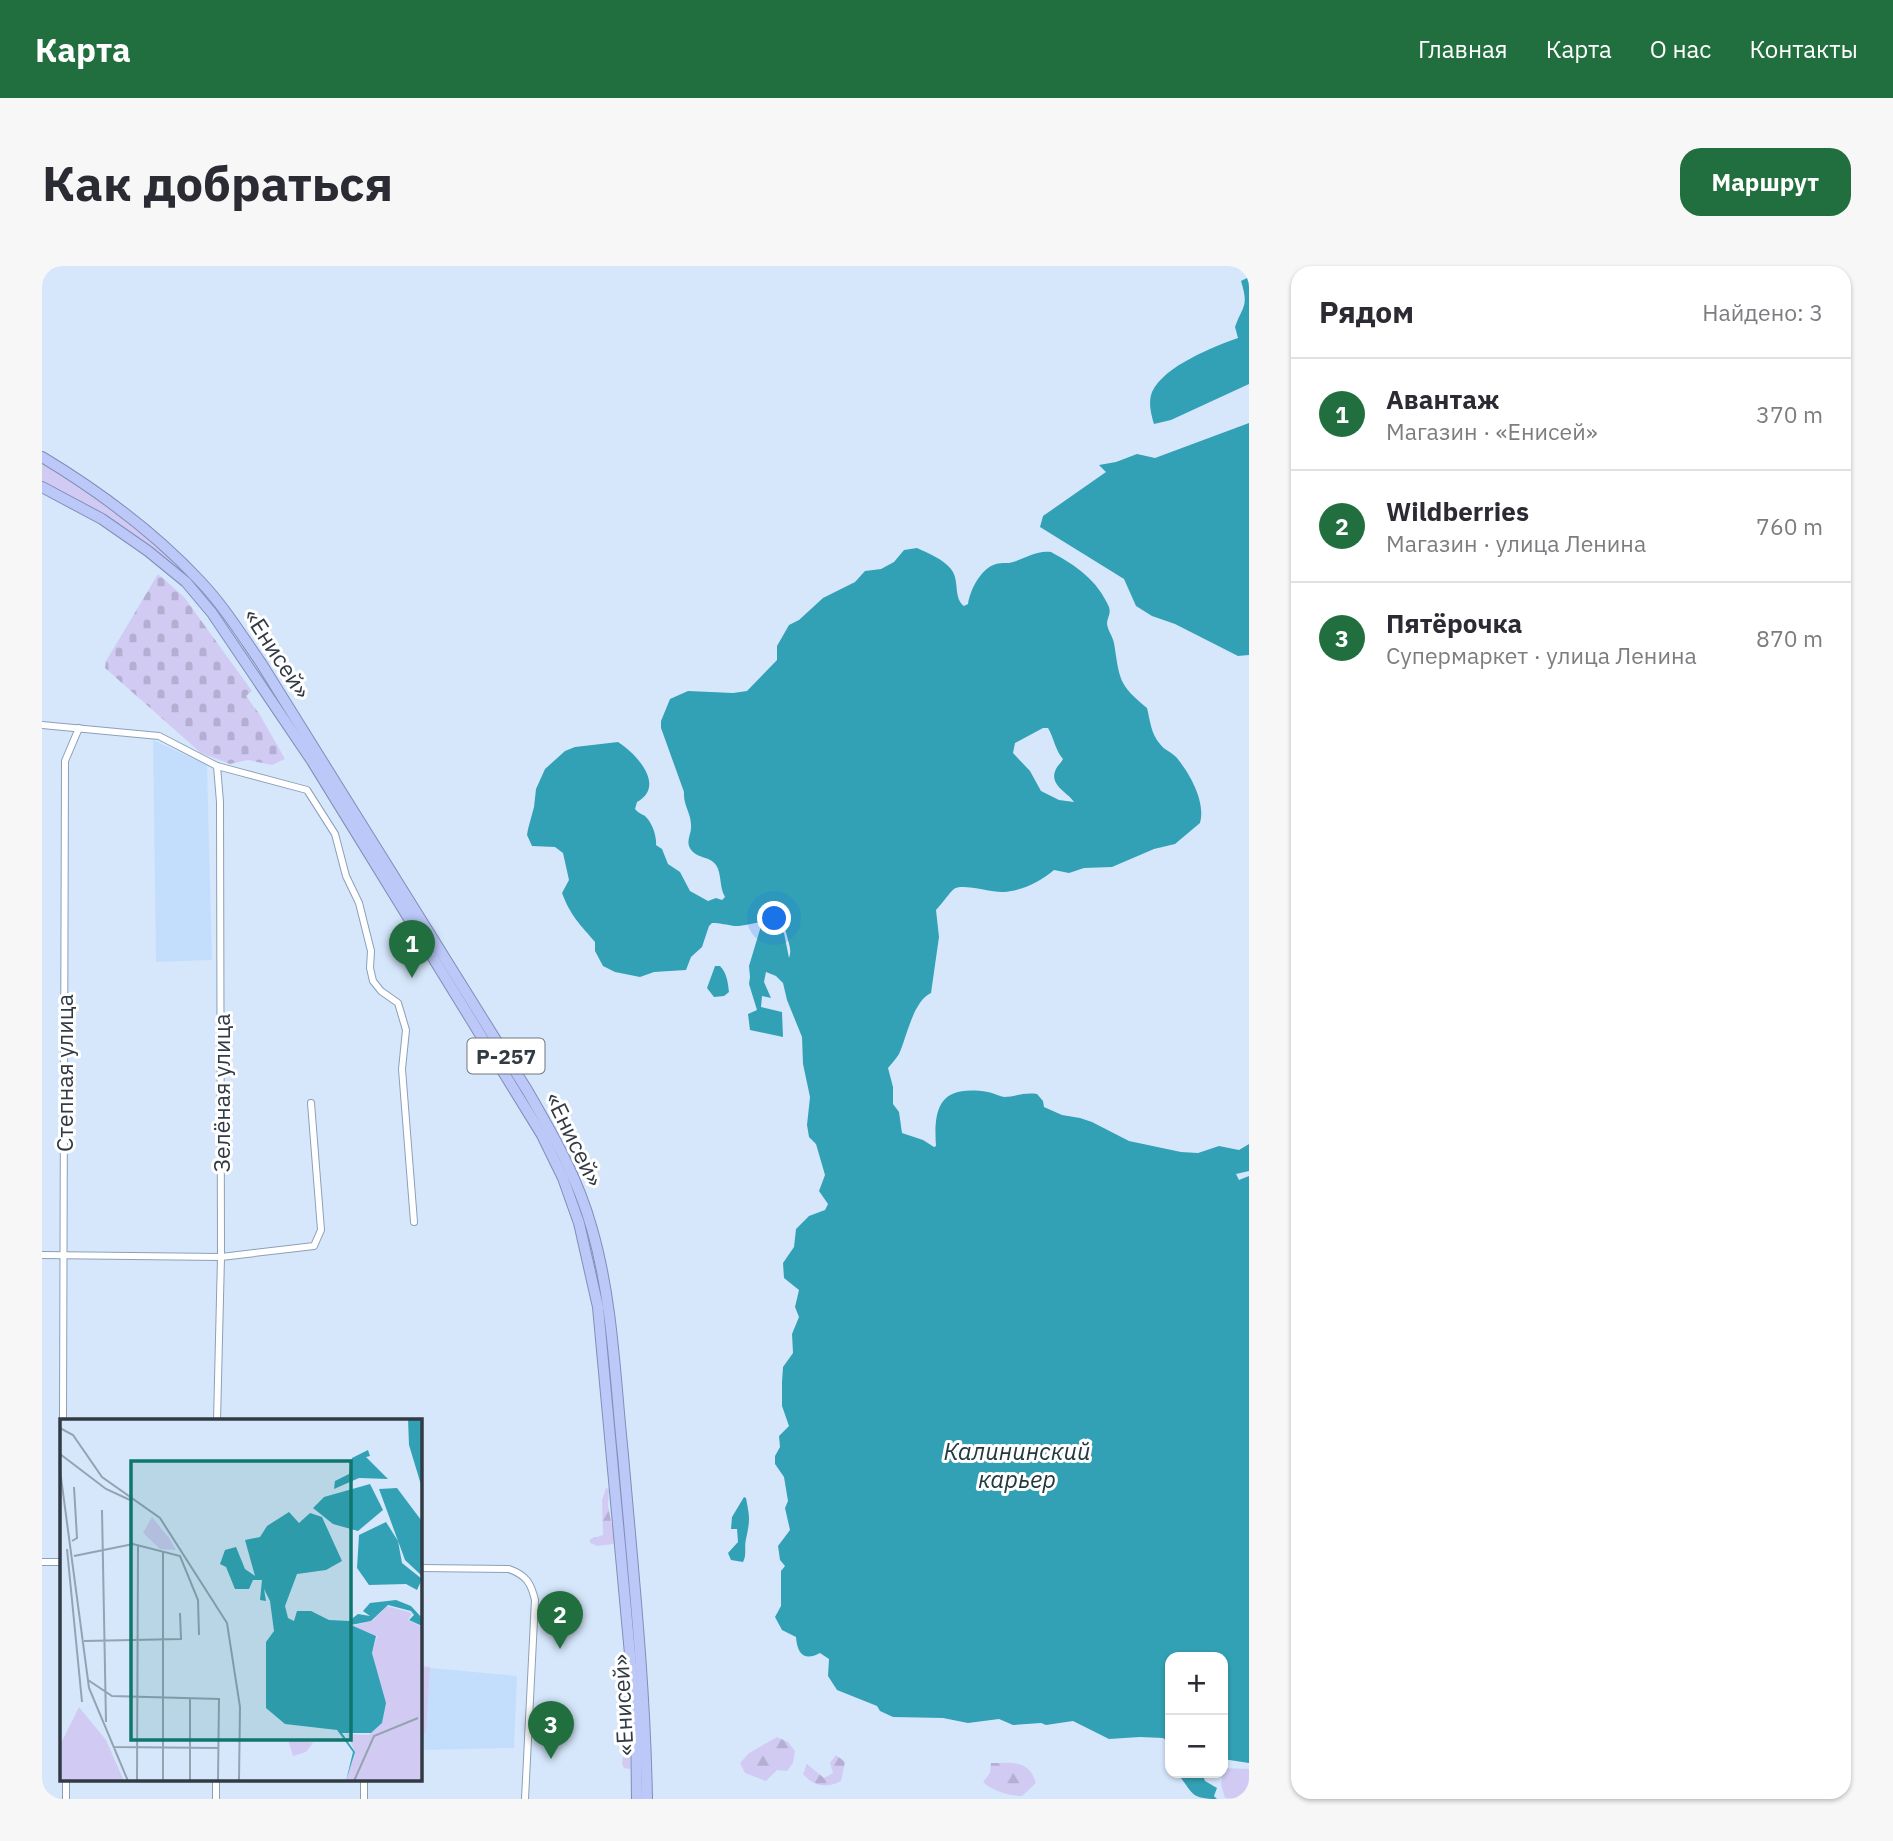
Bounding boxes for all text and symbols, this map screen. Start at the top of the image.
text: Карта [35,28,131,71]
text: Главная [1418,33,1508,65]
text: Карта [1546,33,1612,65]
text: О нас [1650,33,1711,65]
text: Контакты [1749,33,1858,65]
button: Маршрут [1680,148,1851,216]
text: Как добраться [42,151,393,214]
text: Рядом [1319,292,1414,331]
text: Найдено: 3 [1702,297,1823,327]
text: Авантаж [1386,382,1499,416]
text: 1 [1335,399,1349,429]
text: 370 m [1756,399,1823,429]
text: Магазин · «Енисей» [1386,416,1597,446]
text: Wildberries [1386,494,1529,528]
text: 2 [1335,511,1349,541]
text: 760 m [1756,511,1823,541]
text: Магазин · улица Ленина [1386,528,1646,558]
street label: «Енисей» [238,602,318,704]
text: Пятёрочка [1386,606,1522,640]
text: 3 [1335,623,1349,653]
text: 870 m [1756,623,1823,653]
text: Супермаркет · улица Ленина [1386,640,1697,670]
your location [757,901,791,935]
pin: 1 [389,920,435,978]
street label: Степная улица [49,994,79,1152]
street label: Зелёная улица [206,1013,236,1173]
road number: Р-257 [468,1038,545,1074]
street label: «Енисей» [539,1087,611,1191]
inset map [60,1419,422,1782]
water label: Калининский карьер [943,1435,1091,1495]
pin: 2 [537,1591,583,1649]
map controls [1165,1652,1228,1778]
button: + [1165,1652,1228,1715]
street label: «Енисей» [604,1653,640,1757]
pin: 3 [528,1701,574,1759]
button: − [1165,1715,1228,1778]

